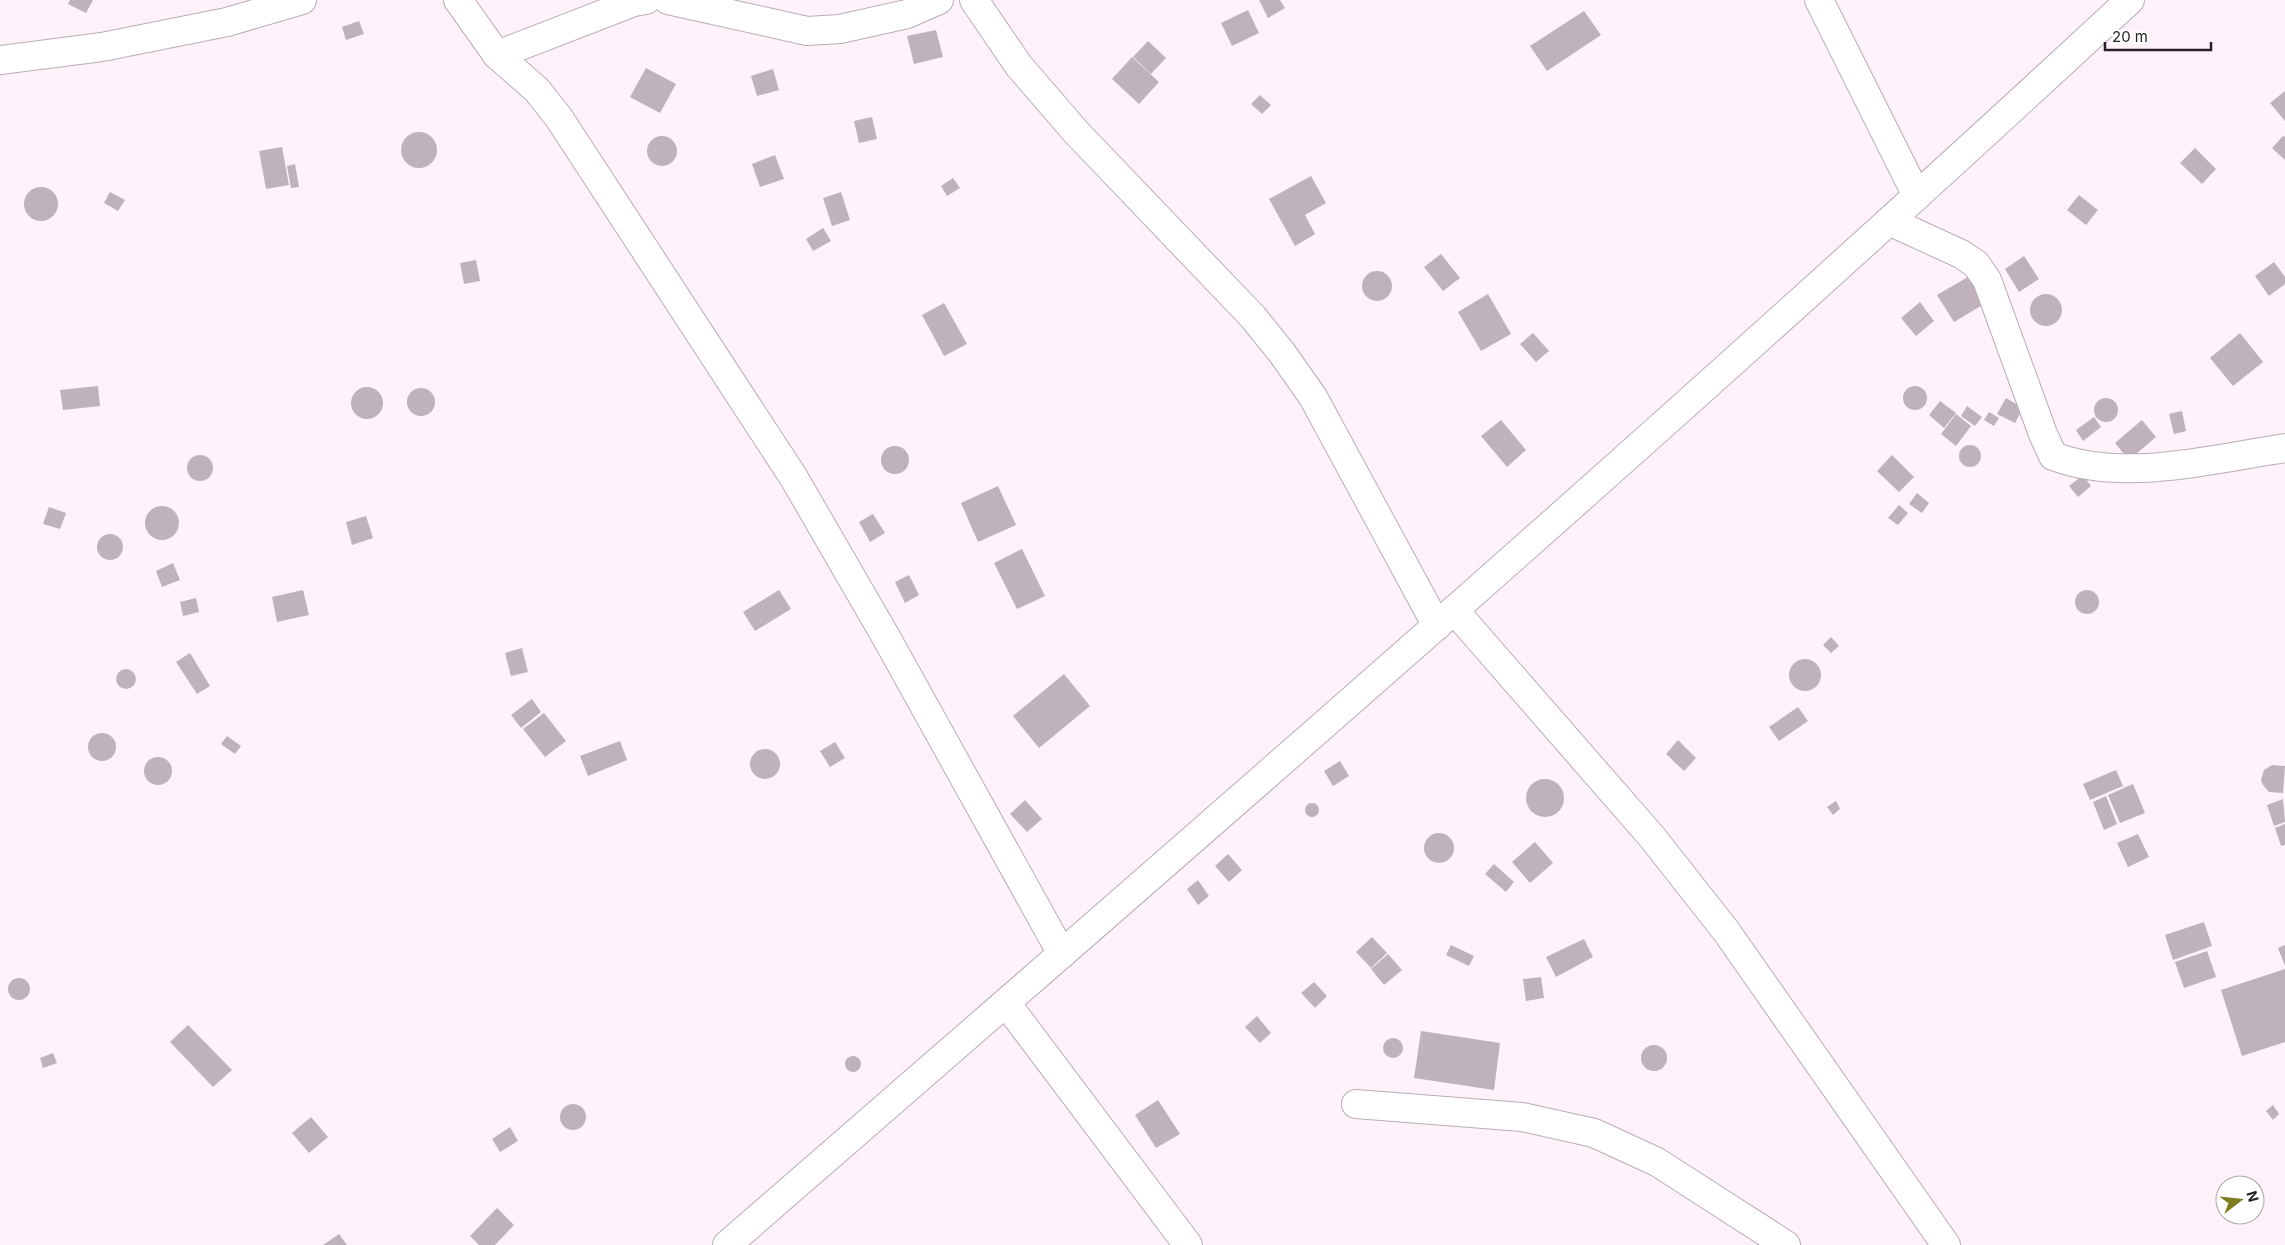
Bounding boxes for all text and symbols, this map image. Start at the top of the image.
scale bar [2105,20,2211,52]
text: 20 m [2112,27,2148,46]
north arrow [2215,1175,2265,1225]
text: N [2243,1189,2263,1204]

